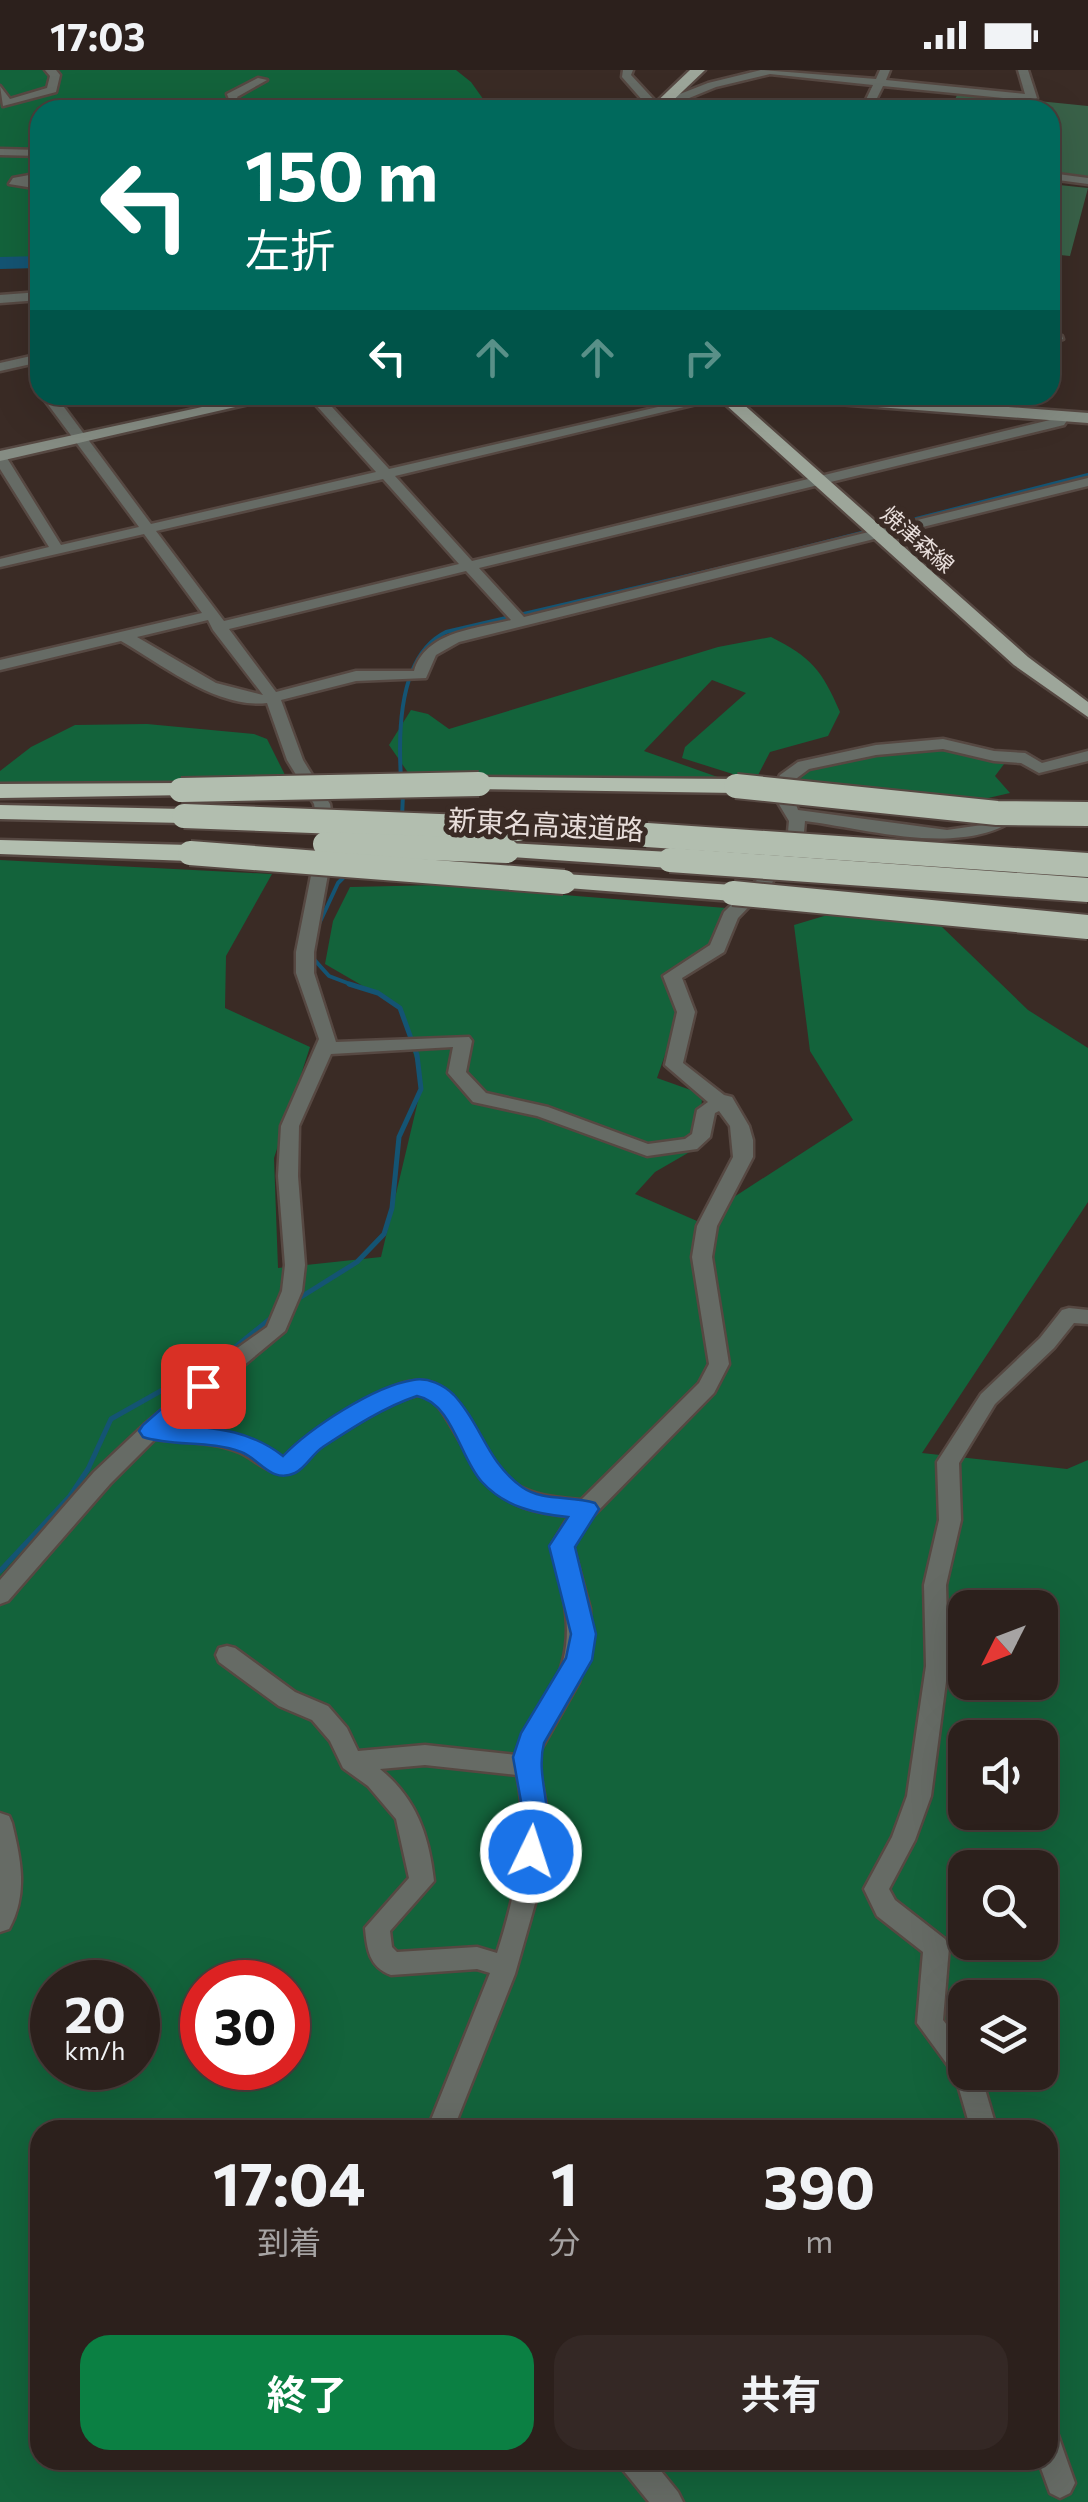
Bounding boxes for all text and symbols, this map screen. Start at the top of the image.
text: 17:03 [50,12,145,59]
text: 150 m [245,130,438,215]
icon: left [80,140,210,270]
text: 左折 [245,221,335,276]
icon: left [360,330,415,385]
icon: ahead [465,330,520,385]
icon: ahead [570,330,625,385]
icon: right [675,330,730,385]
street label: 焼津森線 [876,500,960,578]
street label: 新東名高速道路 [447,802,645,846]
pin [161,1344,246,1429]
icon: arrive [176,1359,231,1414]
north arrow [948,1590,1058,1700]
map controls [948,1590,1058,2090]
button: sound [948,1720,1058,1830]
position arrow [479,1800,583,1904]
button: search [948,1850,1058,1960]
speed limit sign: 30 [180,1960,310,2090]
button: layers [948,1980,1058,2090]
text: 20 [64,1982,126,2043]
text: km/h [65,2035,125,2065]
text: 17:04 [213,2145,366,2218]
text: 1 [551,2145,578,2218]
text: 390 [763,2148,875,2221]
text: m [805,2220,833,2260]
text: 到着 [257,2221,321,2261]
text: 分 [548,2221,580,2261]
button: 終了 [80,2335,534,2450]
button: 共有 [554,2335,1008,2450]

